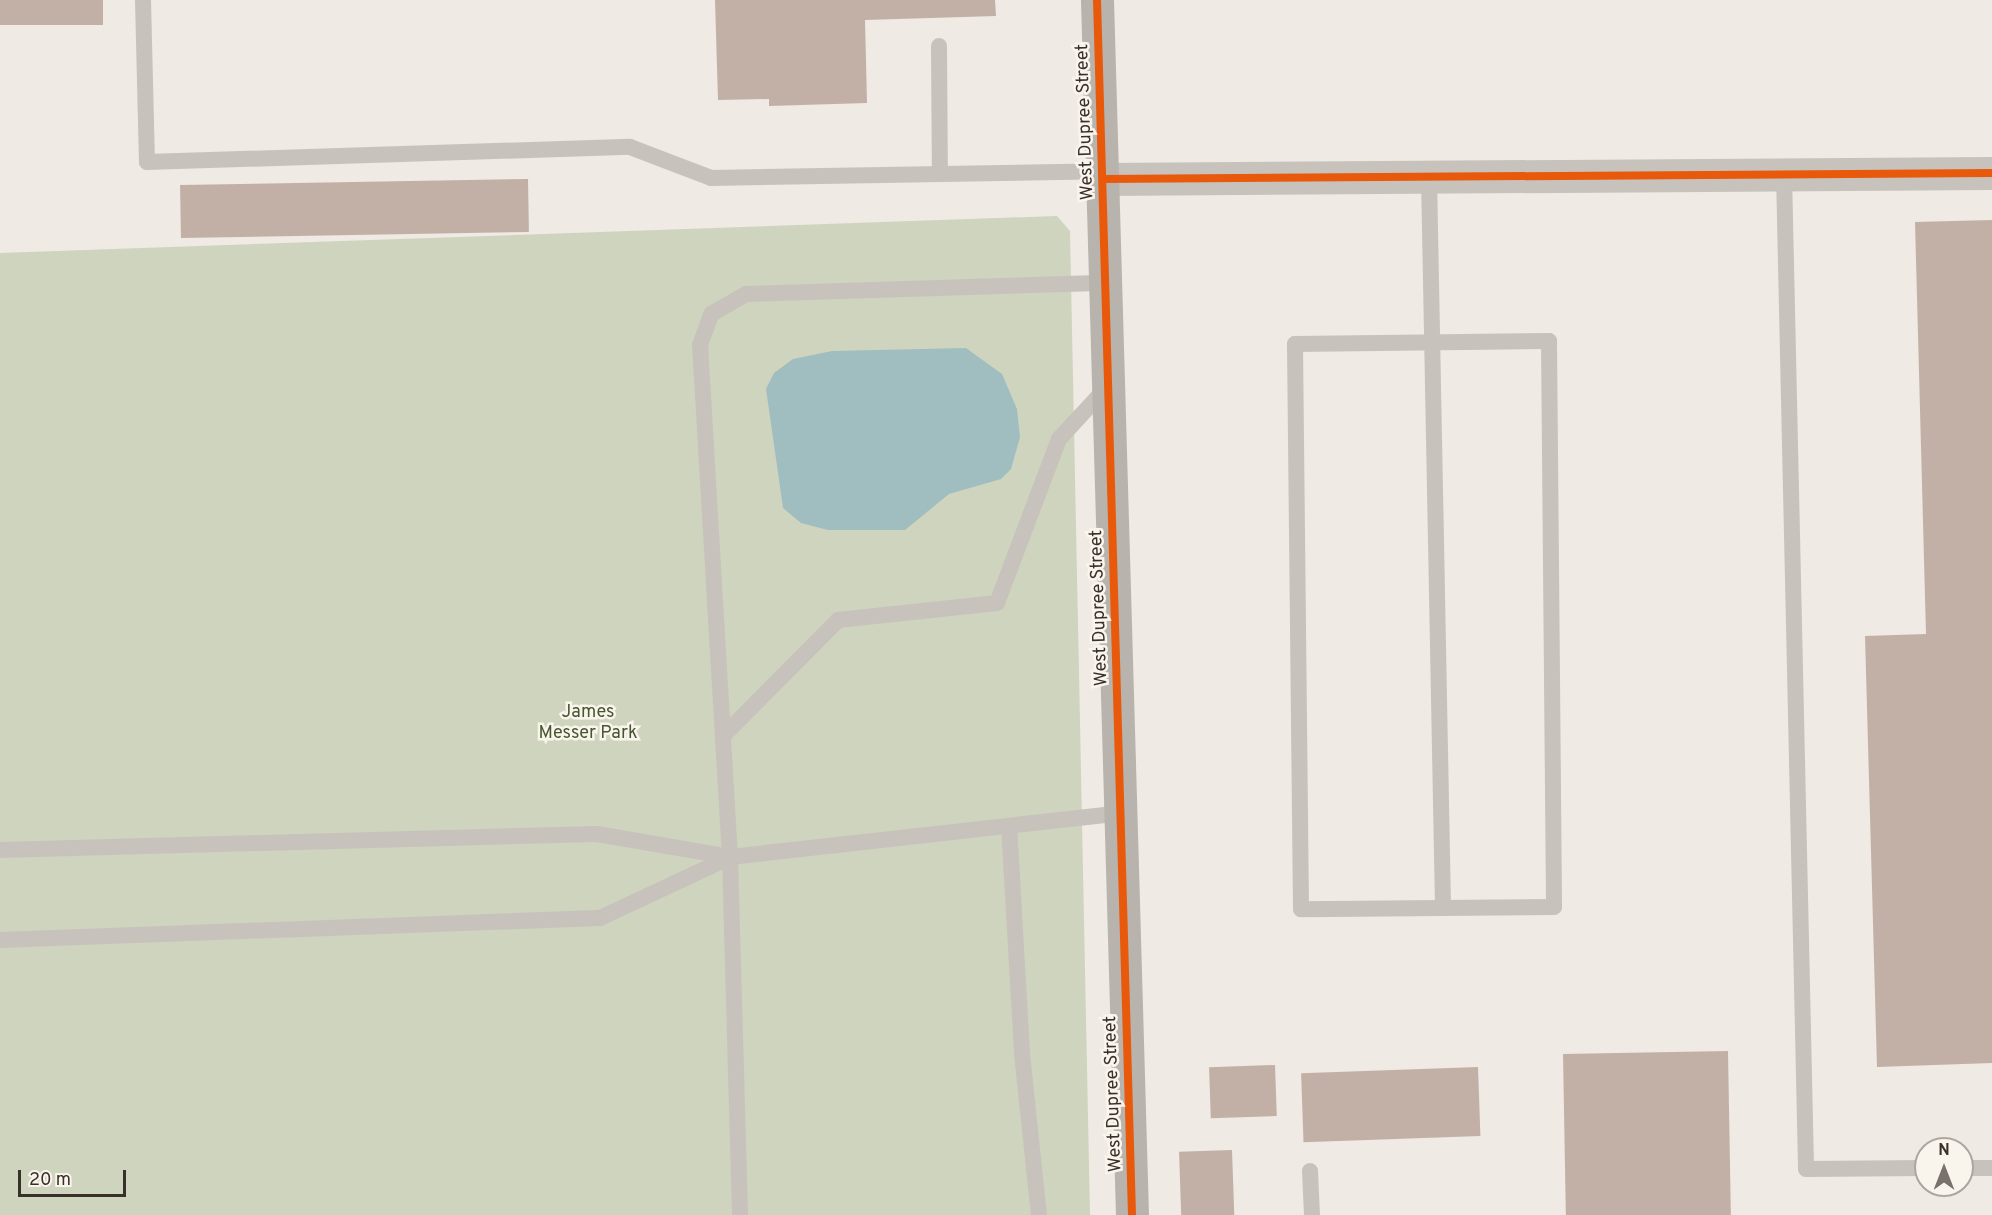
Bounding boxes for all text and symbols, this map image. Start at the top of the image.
street label: West Dupree Street [1072,44,1100,200]
street label: West Dupree Street [1086,530,1114,686]
park label: James Messer Park [539,703,637,746]
street label: West Dupree Street [1100,1016,1128,1172]
north arrow [1914,1137,1974,1197]
text: N [1938,1141,1950,1161]
scale bar [21,1158,129,1196]
text: 20 m [29,1169,71,1192]

